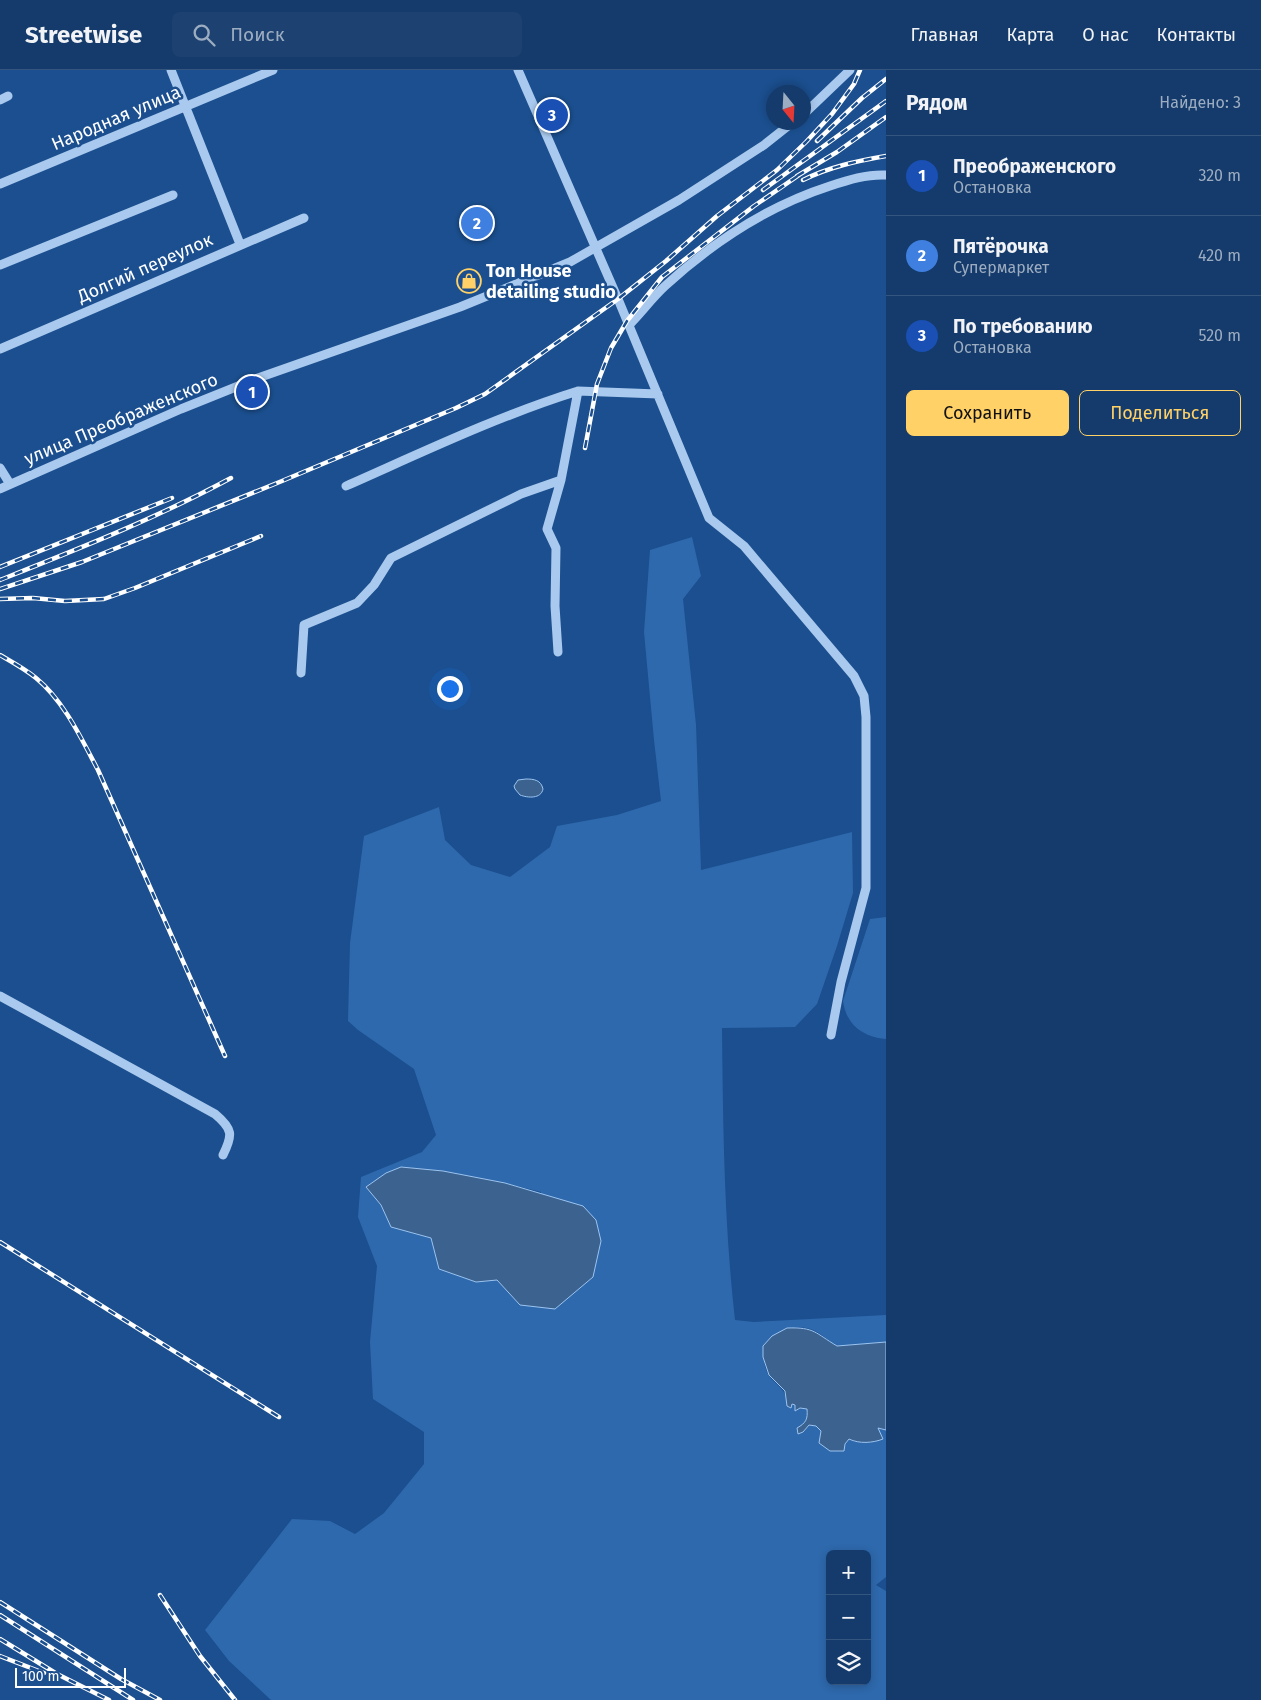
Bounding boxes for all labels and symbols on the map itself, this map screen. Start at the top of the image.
street label: Народная улица [48,81,184,155]
north arrow [766,85,811,130]
pin: 3 [536,96,568,134]
pin: 2 [461,204,493,242]
street label: Долгий переулок [73,228,217,308]
place label: Ton House detailing studio [486,260,616,303]
shop icon: Ton House detailing studio [456,268,482,294]
street label: улица Преображенского [21,368,221,470]
pin: 1 [236,373,268,411]
your location [437,676,463,702]
scale bar [15,1665,126,1688]

